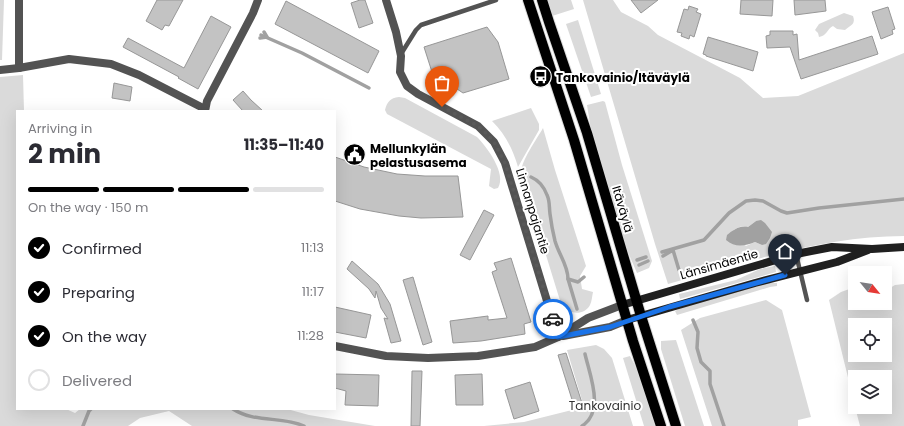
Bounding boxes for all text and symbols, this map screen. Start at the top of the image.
bus stop icon: Tankovainio/Itäväylä [528,64,554,90]
pin [425,66,459,107]
place label: Tankovainio/Itäväylä [556,69,690,86]
icon: bag [431,72,453,94]
text: Arriving in [28,119,92,138]
text: 11:35–11:40 [244,134,324,155]
text: 2 min [28,136,101,172]
place label: Mellunkylän pelastusasema [370,140,467,171]
public building icon: Mellunkylän pelastusasema [342,142,368,168]
street label: Linnanpajantie [512,166,554,256]
street label: Itäväylä [608,184,638,234]
text: On the way · 150 m [28,198,148,217]
pin [768,234,802,275]
icon: check [28,237,50,259]
text: Confirmed [62,238,142,259]
text: 11:13 [301,238,324,257]
icon: home [774,240,796,262]
street label: Länsimäentie [678,245,760,283]
north arrow [848,266,892,310]
map controls [848,266,892,414]
icon: check [28,281,50,303]
text: Preparing [62,282,135,303]
text: 11:17 [302,282,324,301]
courier [533,299,573,339]
icon: car [542,308,564,330]
button: locate [848,318,892,362]
icon: check [28,325,50,347]
text: On the way [62,326,147,347]
text: 11:28 [297,326,324,345]
text: Delivered [62,370,132,391]
button: layers [848,370,892,414]
park label: Tankovainio [569,397,641,414]

